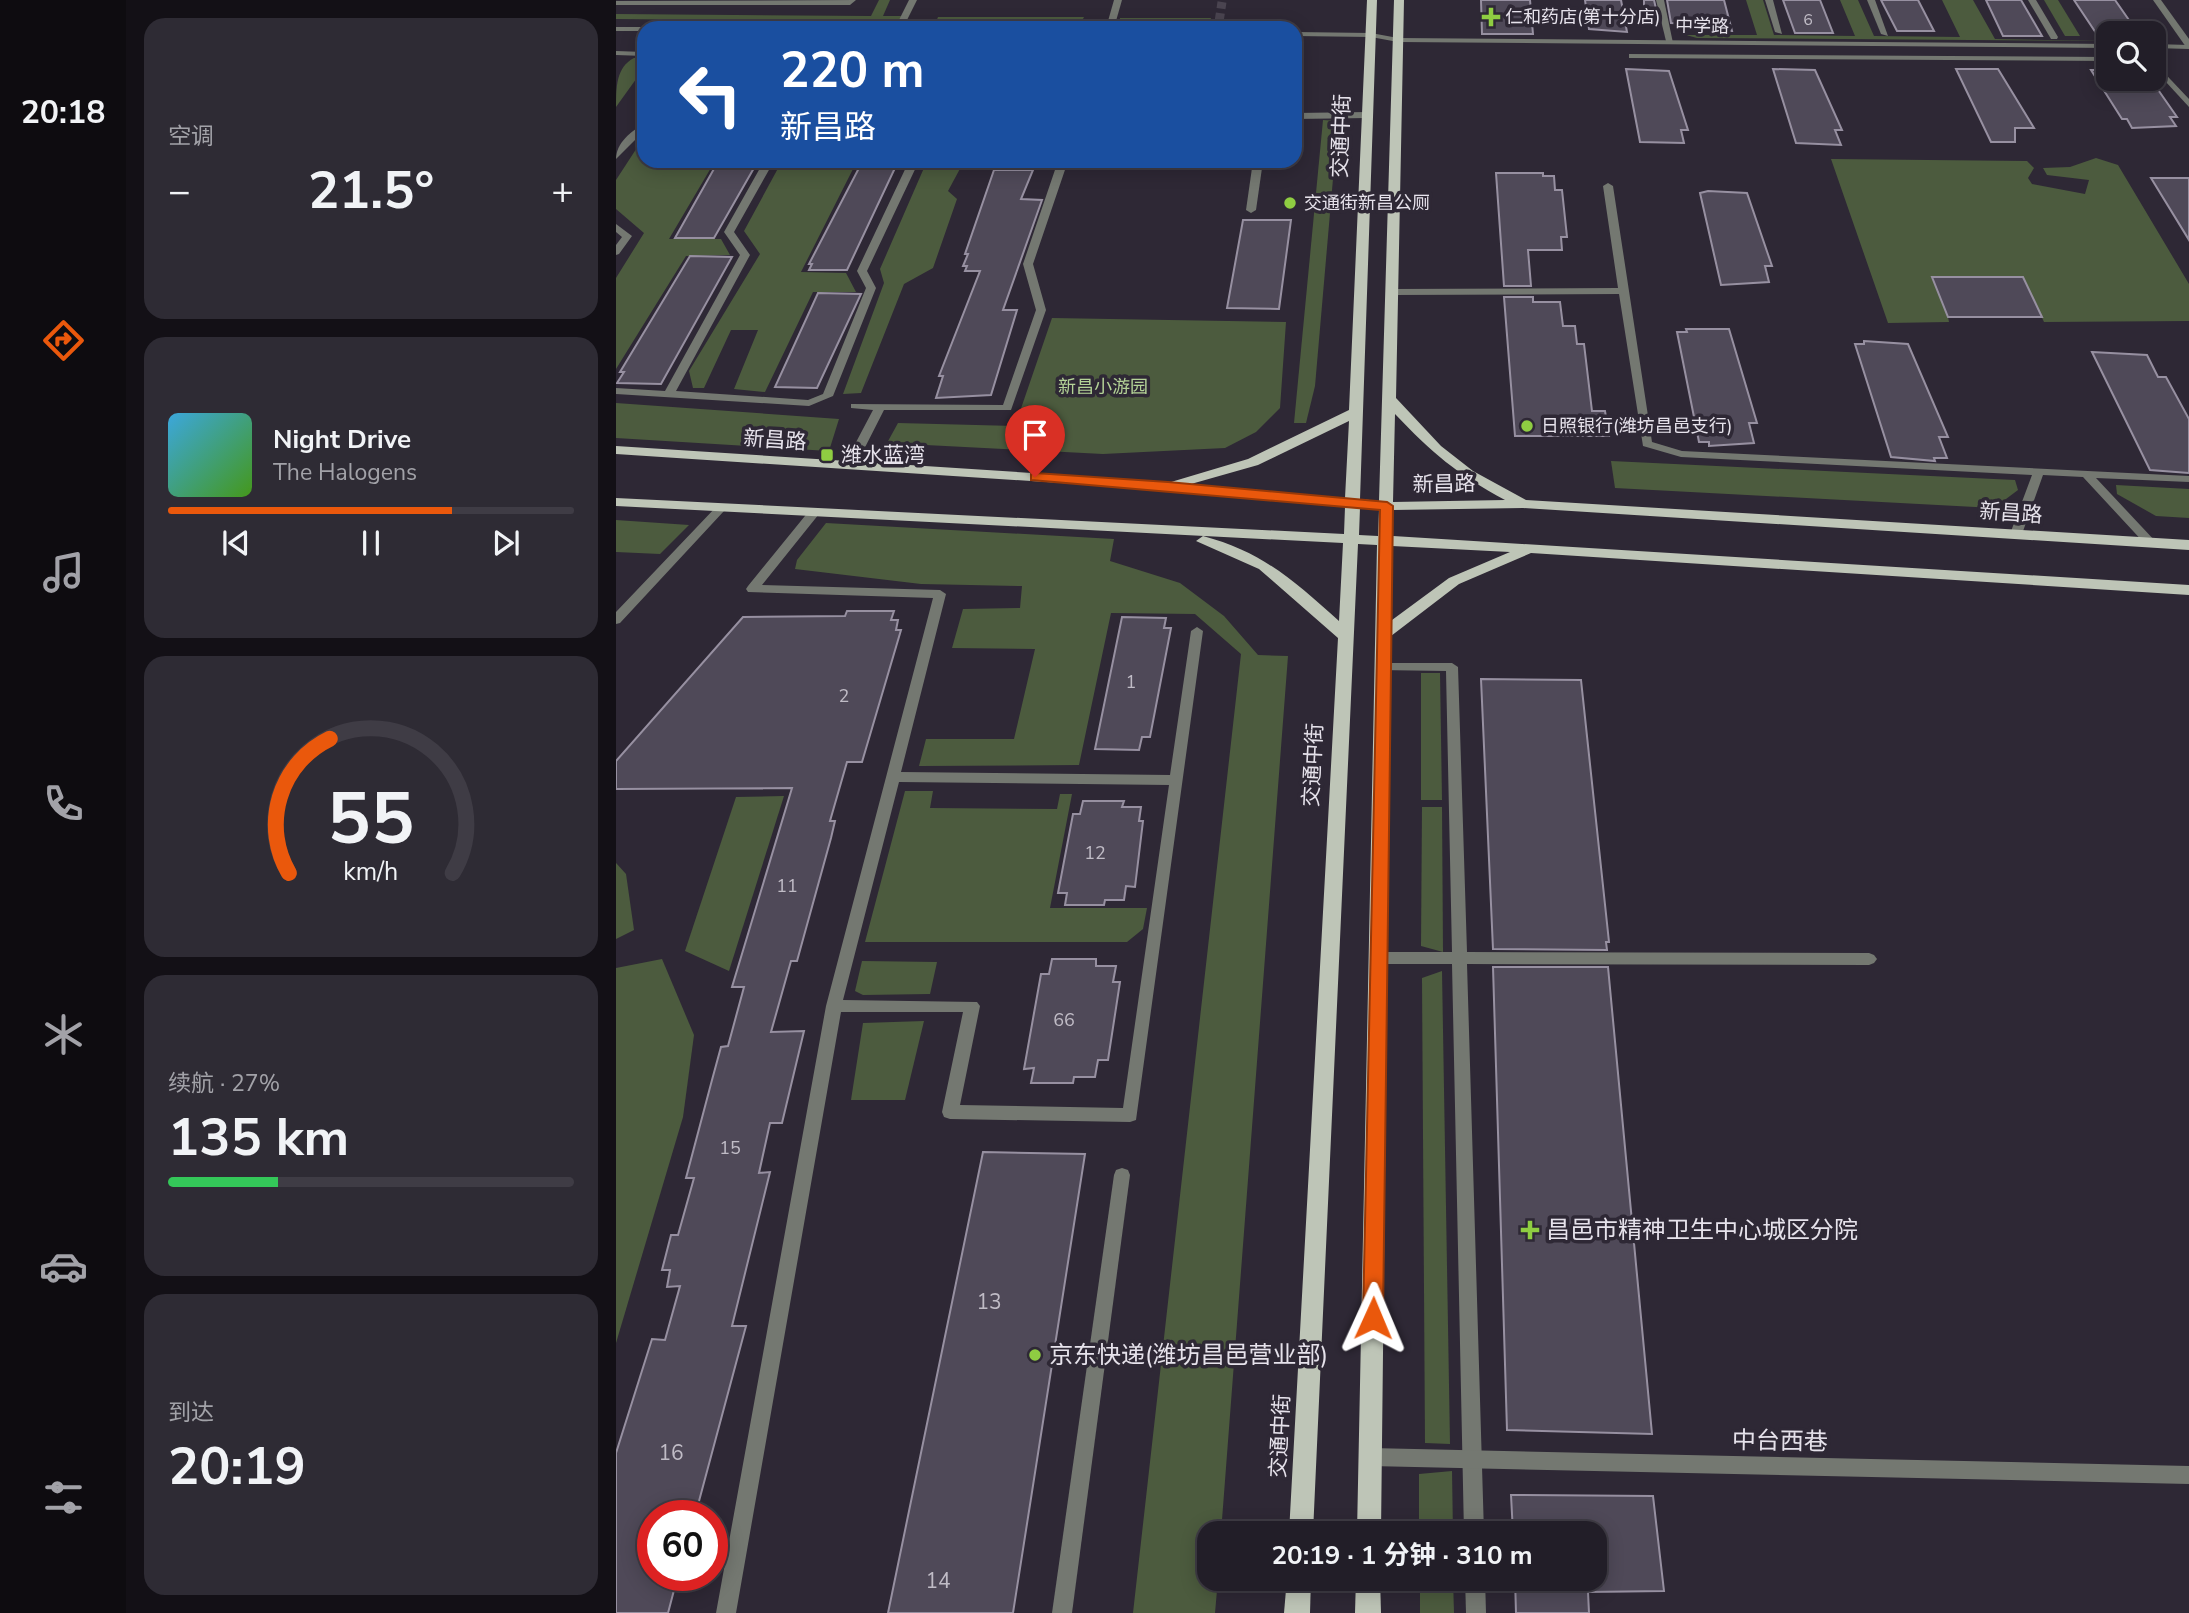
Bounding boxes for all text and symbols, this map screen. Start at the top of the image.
place label: 仁和药店(第十分店) [1505,5,1660,29]
marker: 仁和药店(第十分店) [1483,9,1499,25]
house number: 6 [1803,9,1813,31]
street label: 中学路 [1675,14,1729,38]
map controls [2096,21,2166,91]
button: search [2096,21,2166,91]
text: 220 m [780,37,924,104]
icon: left [665,49,756,140]
text: 20:18 [21,91,105,134]
street label: 交通中街 [1326,94,1356,178]
text: 新昌路 [780,106,876,149]
text: 空调 [168,121,214,152]
text: 21.5° [308,155,434,226]
text: − [168,166,191,217]
text: + [551,166,574,217]
place label: 交通街新昌公厕 [1304,191,1430,215]
marker: 交通街新昌公厕 [1282,195,1298,211]
icon: directions [39,316,88,365]
park label: 新昌小游园 [1058,375,1148,399]
pin [1005,405,1065,477]
place label: 日照银行(潍坊昌邑支行) [1541,414,1732,438]
icon: arrive [1016,416,1054,454]
marker: 日照银行(潍坊昌邑支行) [1519,418,1535,434]
text: Night Drive [273,422,411,457]
street label: 新昌路 [743,424,807,456]
place label: 潍水蓝湾 [841,441,925,469]
marker: 潍水蓝湾 [819,447,835,463]
text: The Halogens [273,457,417,488]
street label: 新昌路 [1412,469,1476,499]
street label: 新昌路 [1979,497,2043,529]
icon: previous [217,524,255,562]
icon: pause [352,524,390,562]
icon: next [487,524,525,562]
icon: music [39,548,88,597]
house number: 1 [1126,670,1136,694]
house number: 2 [839,684,849,708]
street label: 交通中街 [1297,722,1329,808]
text: 55 [327,769,415,869]
icon: phone [39,779,88,828]
house number: 12 [1084,841,1106,865]
text: km/h [343,854,399,888]
house number: 11 [776,874,798,898]
house number: 66 [1053,1008,1075,1032]
icon: climate [39,1010,88,1059]
text: 续航 · 27% [168,1068,280,1099]
text: 135 km [168,1102,349,1173]
house number: 15 [719,1136,741,1160]
place label: 昌邑市精神卫生中心城区分院 [1546,1214,1858,1246]
marker: 昌邑市精神卫生中心城区分院 [1520,1220,1540,1240]
icon: car [39,1242,88,1291]
position arrow [1336,1281,1410,1355]
house number: 13 [976,1288,1002,1316]
place label: 京东快递(潍坊昌邑营业部) [1049,1339,1328,1371]
marker: 京东快递(潍坊昌邑营业部) [1027,1347,1043,1363]
street label: 交通中街 [1264,1393,1296,1479]
text: 到达 [168,1397,214,1428]
street label: 中台西巷 [1732,1424,1828,1458]
text: 20:19 [168,1431,306,1502]
house number: 16 [658,1439,684,1467]
icon: filters [39,1473,88,1522]
speed limit sign: 60 [637,1500,728,1591]
text: 20:19 · 1 分钟 · 310 m [1271,1538,1533,1573]
house number: 14 [925,1567,951,1595]

